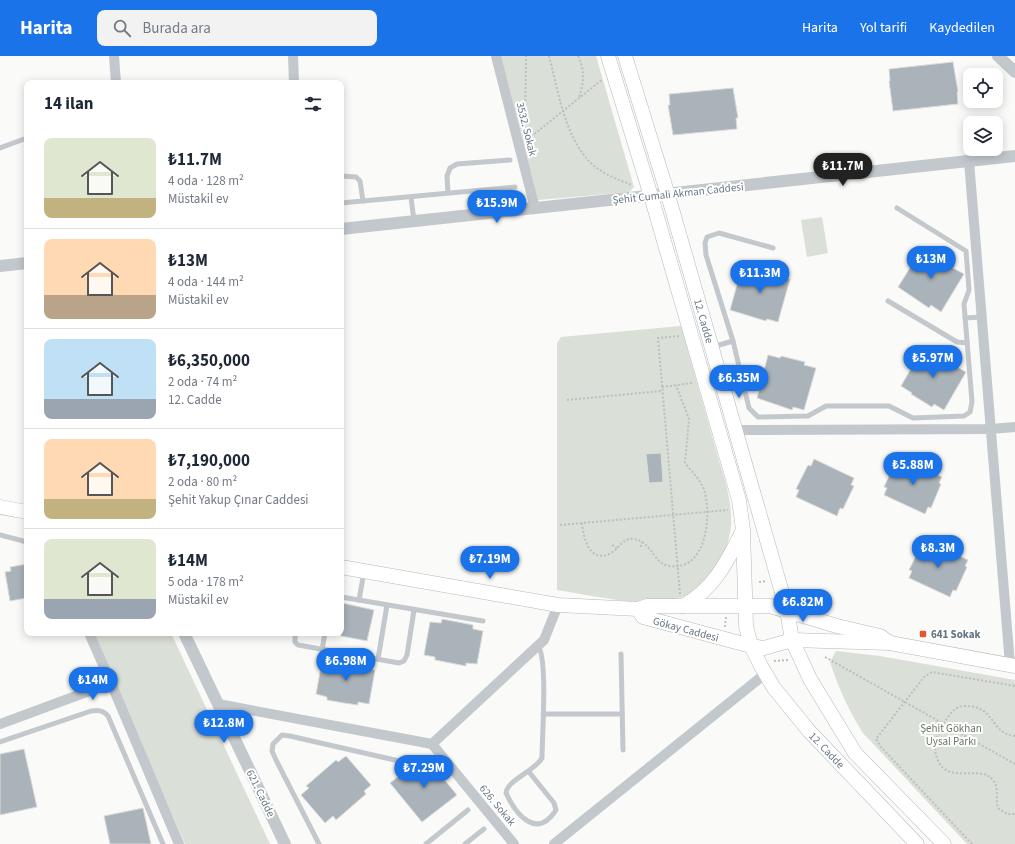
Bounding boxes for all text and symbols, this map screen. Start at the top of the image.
search box [97,10,377,46]
text: Harita [20,15,73,42]
icon: search [111,17,133,39]
text: Burada ara [143,18,211,39]
text: Harita [802,18,838,38]
text: Yol tarifi [860,18,907,38]
text: Kaydedilen [929,18,995,38]
map controls [963,68,1003,156]
button: locate [963,68,1003,108]
text: 14 ilan [44,92,94,116]
icon: filters [302,93,324,115]
street label: 3532. Sokak [513,101,541,158]
button: layers [963,116,1003,156]
text: ₺11.7M [168,148,222,172]
pin: ₺11.7M [810,153,876,187]
icon: home [76,154,124,202]
text: ₺11.7M [822,157,864,175]
text: 4 oda · 128 m² [168,172,244,190]
street label: Şehit Cumali Akman Caddesi [612,179,744,208]
text: Müstakil ev [168,190,229,208]
pin: ₺15.9M [464,190,530,224]
text: ₺15.9M [476,194,518,212]
pin: ₺13M [907,246,955,280]
text: ₺13M [168,249,208,273]
text: ₺13M [916,250,946,268]
icon: home [76,255,124,303]
pin: ₺11.3M [727,260,793,294]
text: ₺11.3M [739,264,781,282]
text: 4 oda · 144 m² [168,273,244,291]
text: Müstakil ev [168,291,229,309]
street label: 12. Cadde [690,297,717,346]
pin: ₺5.97M [900,345,966,379]
text: ₺6,350,000 [168,349,250,373]
text: ₺5.97M [912,349,954,367]
icon: home [76,355,124,403]
pin: ₺6.35M [706,365,772,399]
text: ₺6.35M [718,369,760,387]
text: 2 oda · 74 m² [168,373,237,391]
text: 12. Cadde [168,391,222,409]
text: ₺7,190,000 [168,449,250,473]
pin: ₺5.88M [880,452,946,486]
icon: home [76,455,124,503]
text: ₺5.88M [892,456,934,474]
text: 2 oda · 80 m² [168,473,237,491]
text: Şehit Yakup Çınar Caddesi [168,491,309,509]
pin: ₺8.3M [910,535,966,569]
text: ₺8.3M [921,539,955,557]
pin: ₺7.19M [457,546,523,580]
text: ₺14M [168,549,208,573]
text: ₺7.19M [469,550,511,568]
icon: home [76,555,124,603]
text: 5 oda · 178 m² [168,573,244,591]
pin: ₺6.82M [770,589,836,623]
text: Müstakil ev [168,591,229,609]
text: ₺6.82M [782,593,824,611]
street label: Gökay Caddesi [651,613,721,645]
place label: 641 Sokak [931,627,981,642]
marker: 641 Sokak [918,629,928,639]
pin: ₺6.98M [313,648,379,682]
text: ₺6.98M [325,652,367,670]
pin: ₺14M [69,667,117,701]
text: ₺14M [78,671,108,689]
pin: ₺12.8M [191,710,257,744]
text: ₺12.8M [203,714,245,732]
park label: Şehit Gökhan Uysal Parkı [920,721,982,749]
street label: 12. Cadde [805,729,848,772]
pin: ₺7.29M [391,755,457,789]
text: ₺7.29M [403,759,445,777]
street label: 621. Cadde [243,767,279,820]
street label: 626. Sokak [476,782,520,830]

